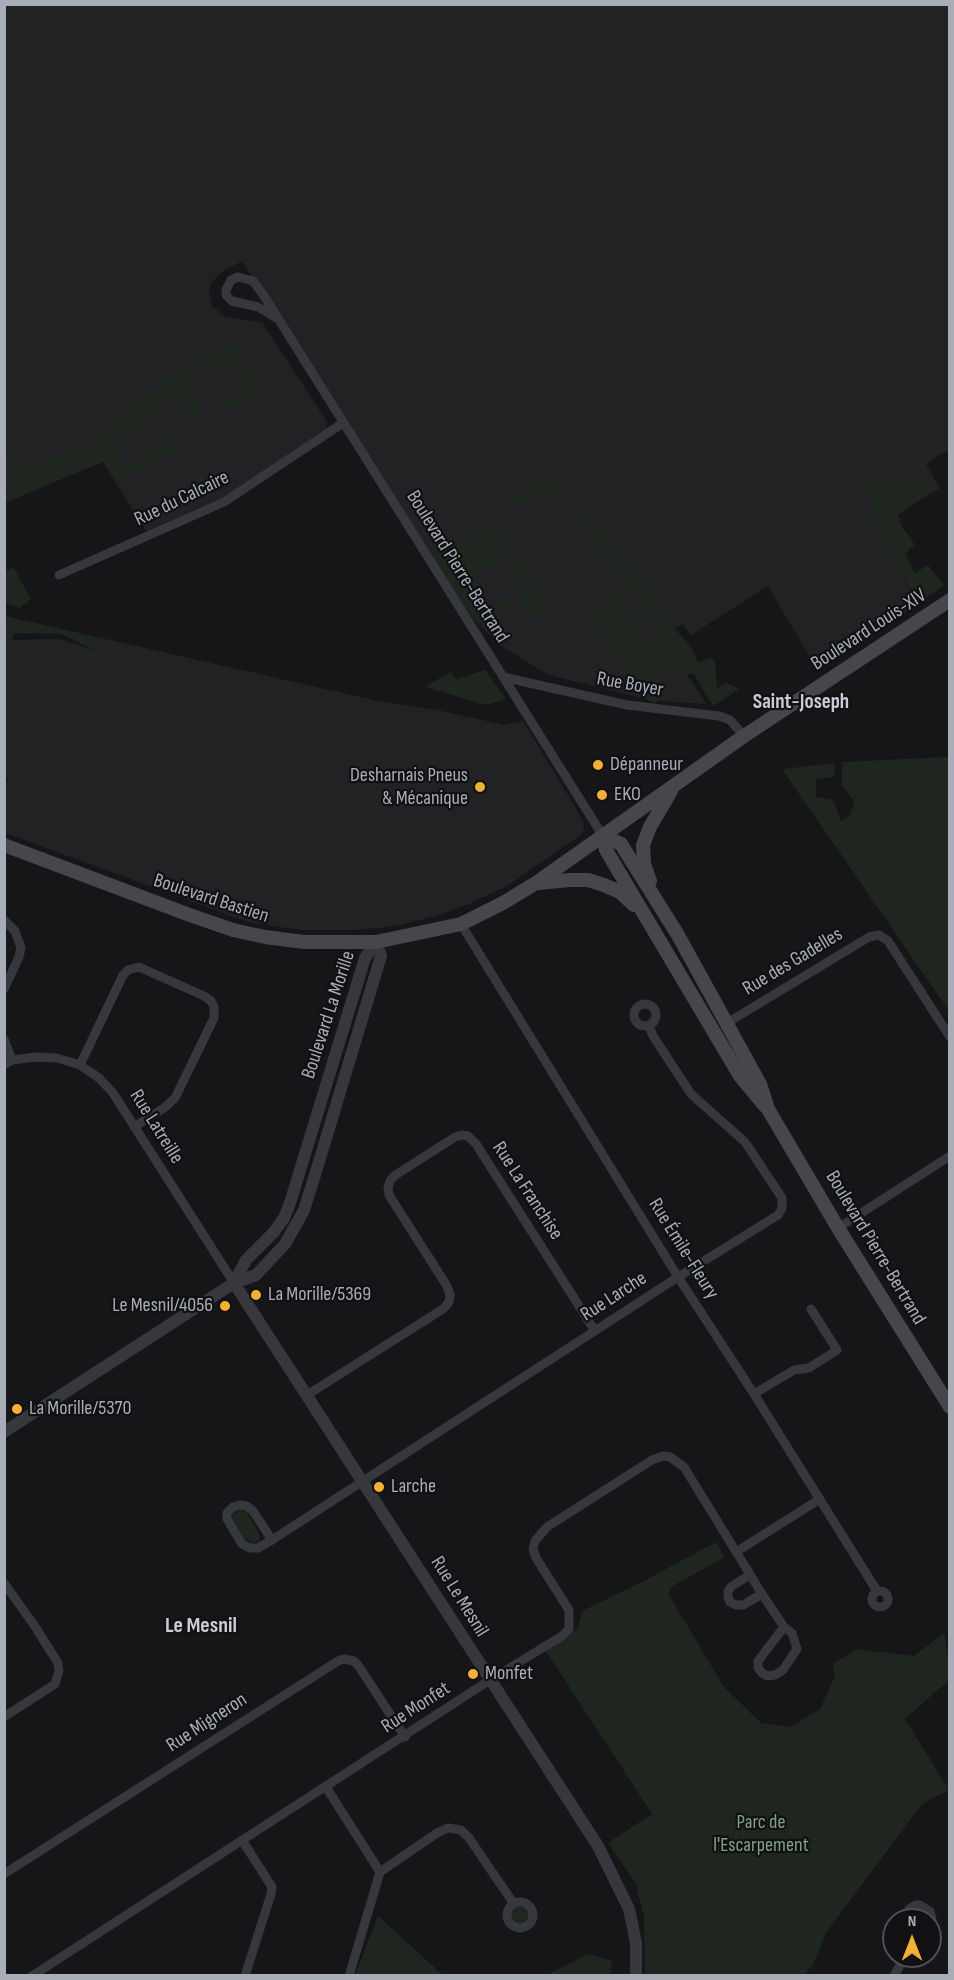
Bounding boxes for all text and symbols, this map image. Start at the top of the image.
street label: Rue du Calcaire [131,466,233,532]
street label: Boulevard Pierre-Bertrand [400,486,514,648]
street label: Boulevard Louis-XIV [807,584,931,676]
street label: Rue Boyer [595,667,665,703]
district label: Saint-Joseph [753,690,849,716]
place label: Dépanneur [610,753,683,777]
marker: Dépanneur [591,758,605,772]
place label: Desharnais Pneus & Mécanique [350,764,468,811]
marker: Desharnais Pneus & Mécanique [473,780,487,794]
place label: EKO [614,783,641,807]
marker: EKO [595,788,609,802]
street label: Boulevard Bastien [150,869,272,929]
street label: Rue des Gadelles [739,923,847,1001]
street label: Boulevard La Morille [297,948,361,1082]
street label: Rue Latreille [124,1086,188,1168]
street label: Rue La Franchise [486,1138,568,1244]
street label: Boulevard Pierre-Bertrand [820,1167,930,1329]
street label: Rue Émile-Fleury [643,1194,723,1304]
street label: Rue Larche [576,1267,652,1327]
place label: La Morille/5369 [268,1283,371,1307]
marker: La Morille/5369 [249,1288,263,1302]
place label: Le Mesnil/4056 [112,1294,213,1318]
marker: Le Mesnil/4056 [218,1299,232,1313]
place label: La Morille/5370 [29,1397,131,1421]
marker: La Morille/5370 [10,1402,24,1416]
place label: Larche [391,1475,436,1499]
marker: Larche [372,1480,386,1494]
street label: Rue Le Mesnil [425,1552,493,1642]
district label: Le Mesnil [165,1613,237,1639]
place label: Monfet [485,1662,533,1686]
marker: Monfet [466,1667,480,1681]
street label: Rue Monfet [377,1677,455,1739]
street label: Rue Migneron [162,1688,252,1758]
park label: Parc de l'Escarpement [713,1811,809,1858]
north arrow [882,1908,942,1968]
text: N [908,1912,916,1931]

